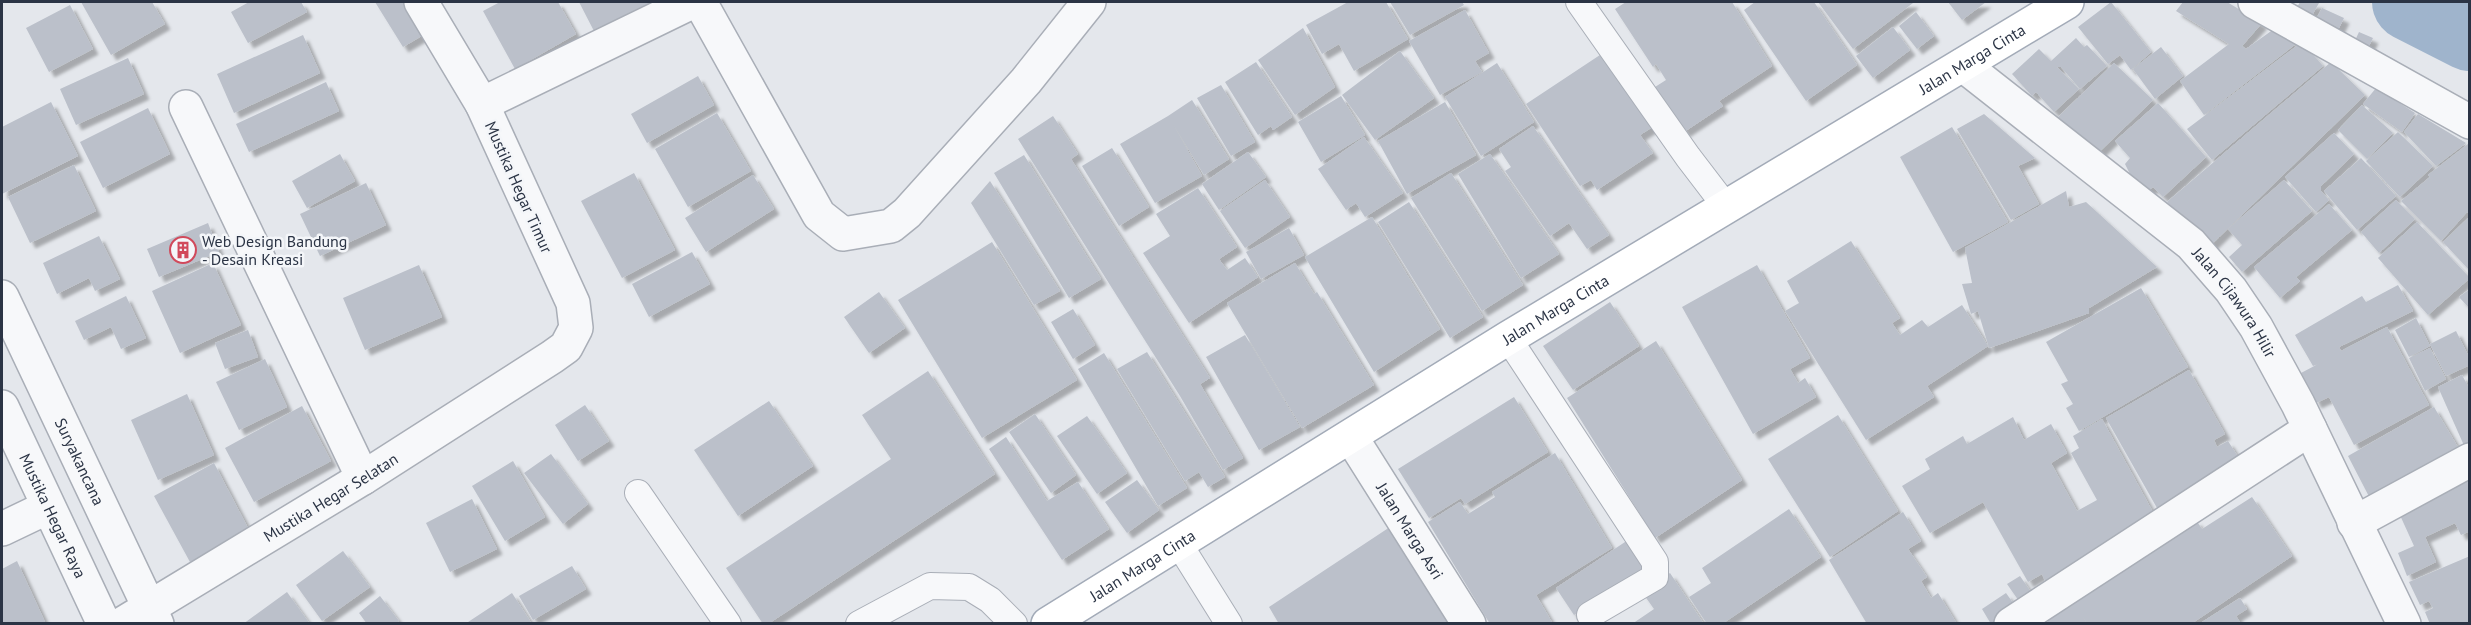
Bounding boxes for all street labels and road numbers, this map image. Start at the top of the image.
street label: Jalan Marga Cinta [1914,19,2029,99]
street label: Mustika Hegar Timur [481,118,557,257]
street label: Jalan Cijawura Hilir [2188,242,2281,361]
street label: Jalan Marga Cinta [1498,270,1612,350]
street label: Suryakancana [51,415,109,508]
street label: Mustika Hegar Selatan [260,448,401,546]
street label: Mustika Hegar Raya [15,450,91,581]
street label: Jalan Marga Asri [1372,478,1448,583]
street label: Jalan Marga Cinta [1085,525,1199,606]

